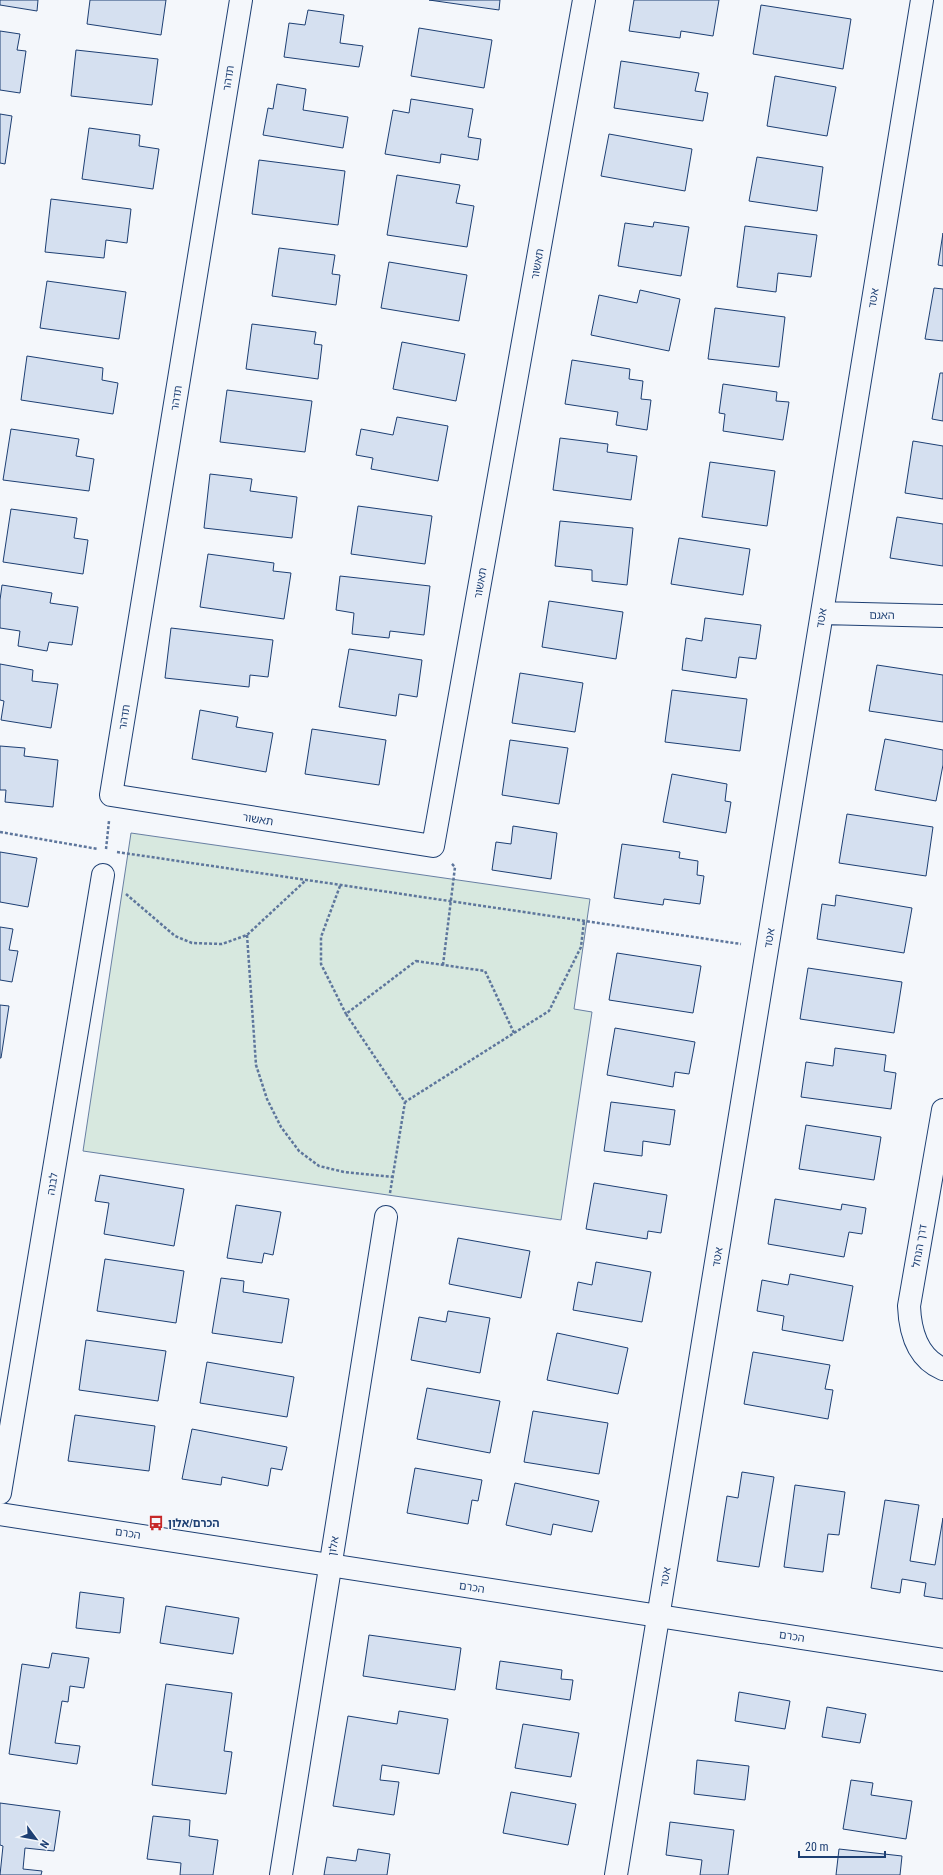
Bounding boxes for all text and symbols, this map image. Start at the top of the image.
street label: תדהר [220,64,237,92]
street label: תאשור [528,248,547,281]
street label: אטד [866,287,881,309]
street label: תדהר [168,384,185,412]
street label: תאשור [471,567,490,600]
street label: אטד [814,607,829,629]
street label: האגם [869,609,895,622]
street label: תדהר [116,703,133,731]
street label: תאשור [241,811,274,828]
street label: אטד [762,927,777,949]
street label: לבנה [44,1172,61,1196]
street label: דרך הנחל [909,1223,930,1269]
street label: אטד [710,1246,725,1268]
bus stop icon: הכרם/אלון [147,1514,165,1532]
place label: הכרם/אלון [168,1517,220,1530]
street label: הכרם [114,1525,142,1542]
street label: אלון [326,1535,341,1557]
street label: אטד [658,1566,673,1588]
street label: הכרם [458,1579,486,1596]
street label: הכרם [778,1628,806,1645]
north arrow [16,1819,56,1859]
scale bar [799,1833,885,1859]
text: N [37,1838,51,1851]
text: 20 m [805,1840,829,1854]

